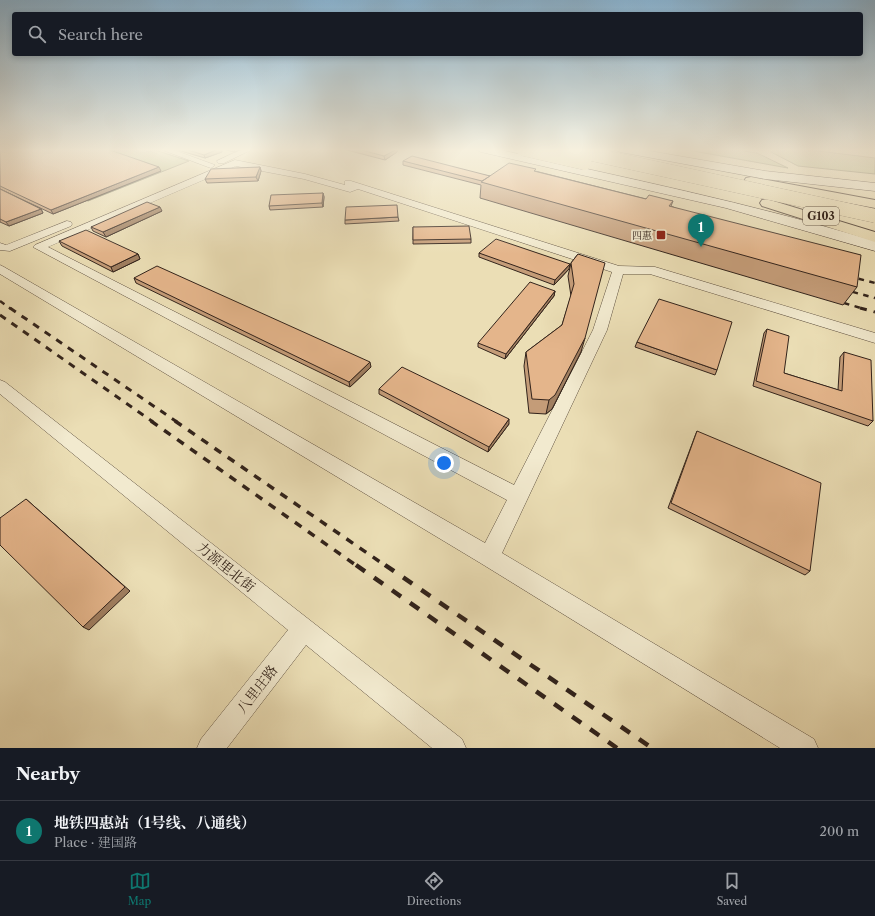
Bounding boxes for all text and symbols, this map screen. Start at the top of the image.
search box [12,12,863,56]
icon: search [26,23,48,45]
text: Search here [58,25,143,44]
road number: G103 [803,207,839,225]
pin: 1 [688,214,714,247]
place label: 四惠 [632,229,652,242]
marker: 四惠 [655,229,667,241]
your location [434,453,454,473]
street label: 力源里北街 [193,538,259,596]
street label: 八里庄路 [233,661,281,717]
text: Nearby [16,764,80,784]
text: 地铁四惠站（1号线、八通线） [54,813,256,832]
text: 1 [26,823,32,839]
text: 200 m [819,823,859,839]
text: Place · 建国路 [54,834,137,850]
tab: Map [128,870,151,908]
tab: Directions [407,870,461,908]
tab: Saved [717,870,747,908]

